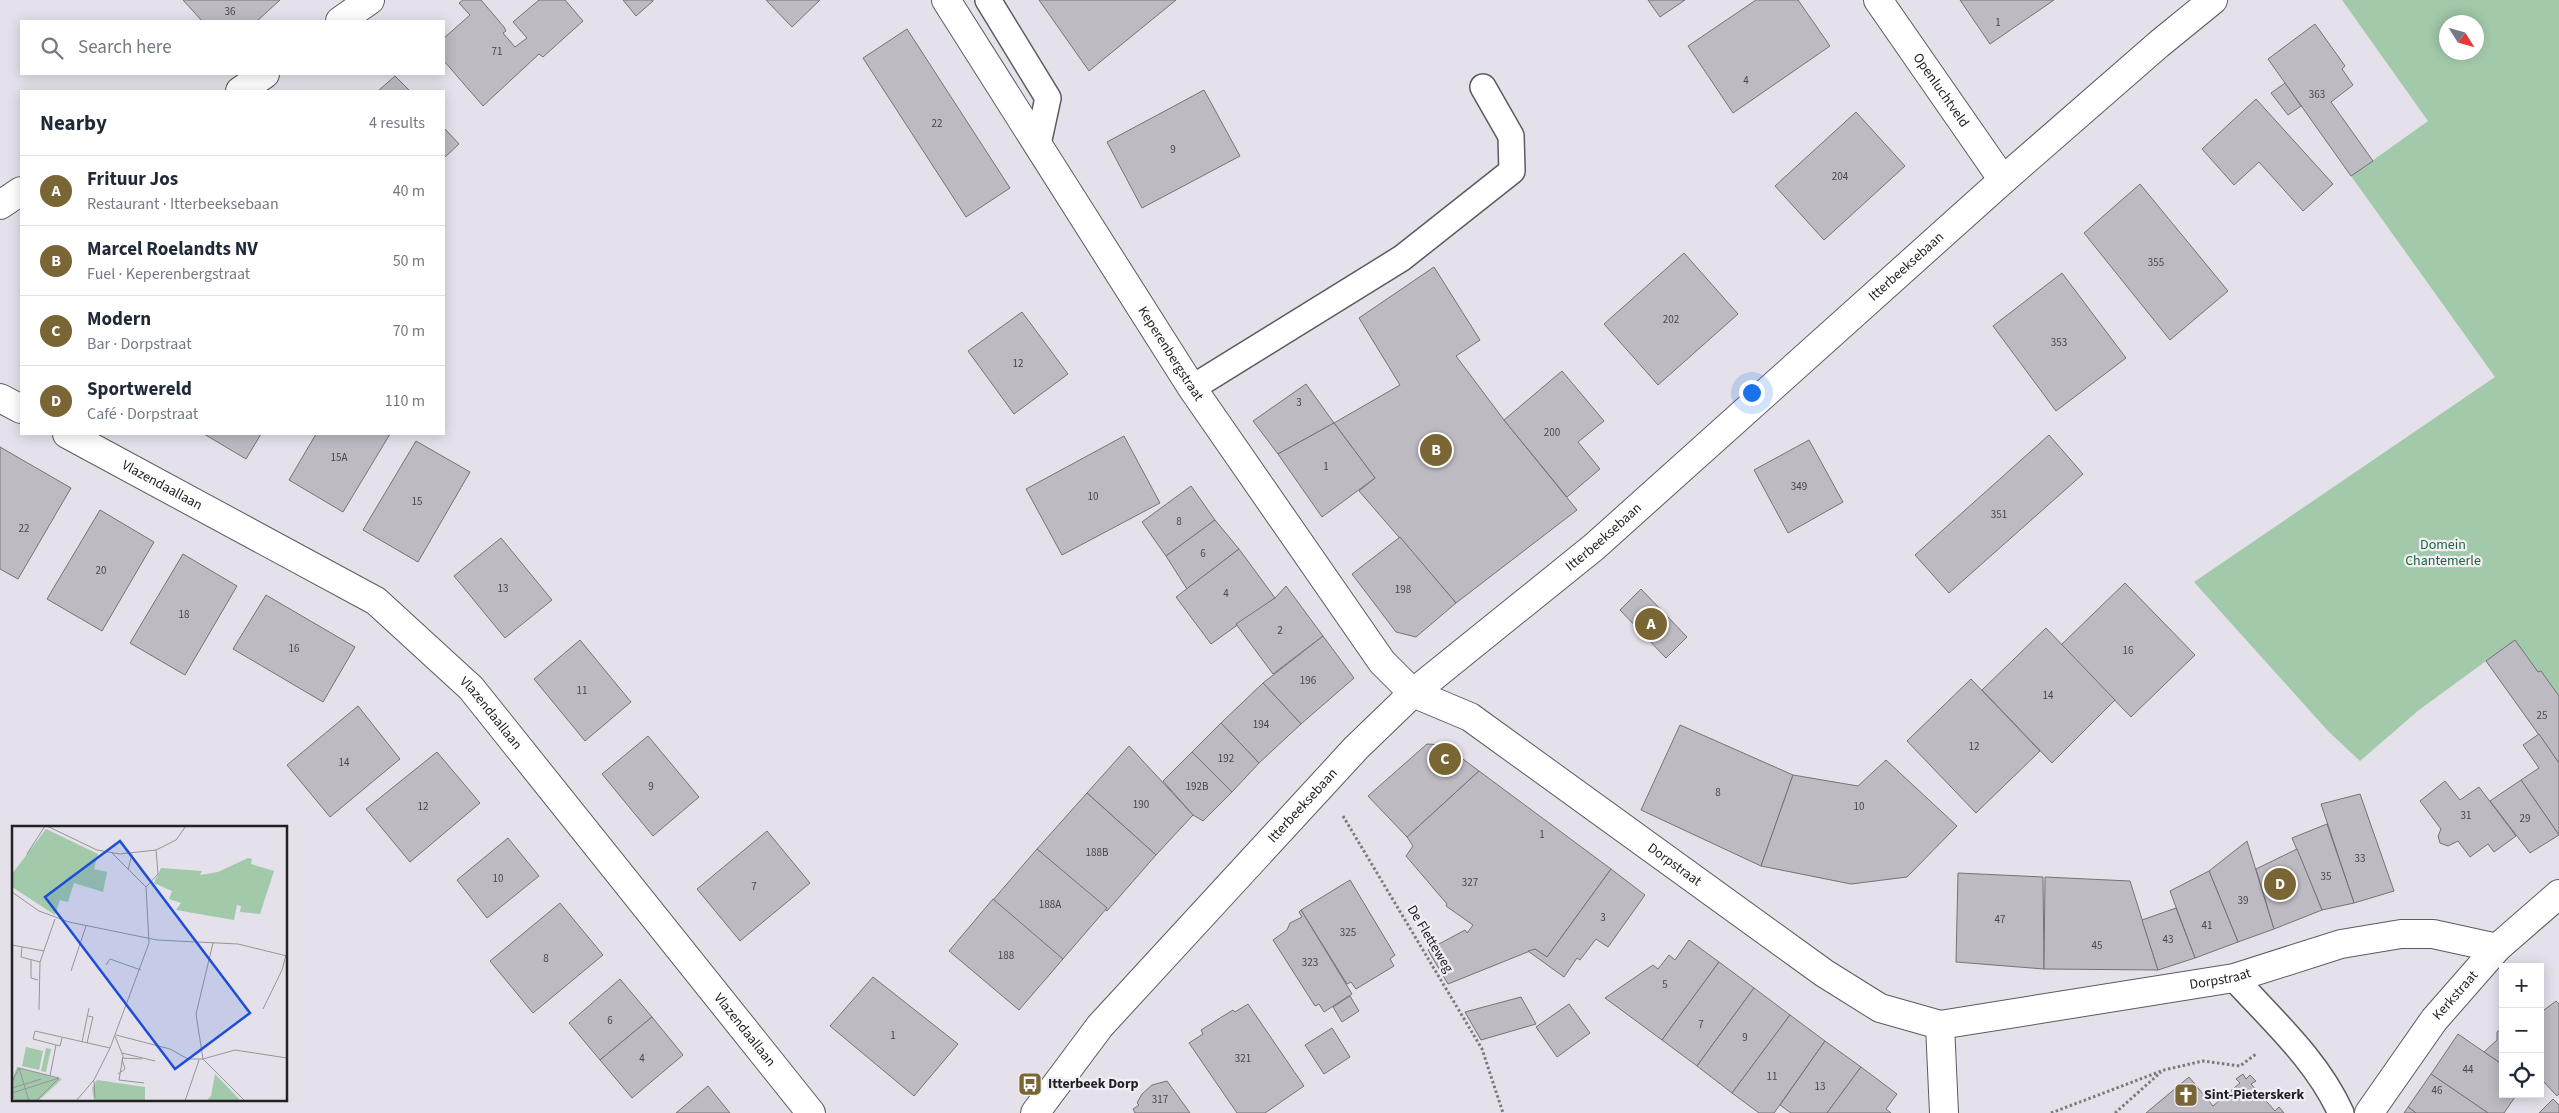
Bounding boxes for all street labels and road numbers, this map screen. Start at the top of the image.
street label: Openluchtveld [1908,49,1974,132]
street label: Itterbeeksebaan [1864,227,1949,306]
street label: Keperenbergstraat [1133,302,1208,406]
street label: Vlazendaallaan [118,455,206,515]
street label: Itterbeeksebaan [1561,499,1646,576]
street label: Vlazendaallaan [455,672,527,754]
street label: Itterbeeksebaan [1263,764,1342,848]
street label: Dorpstraat [1643,838,1706,891]
street label: De Fletteweg [1402,901,1458,977]
street label: Dorpstraat [2188,963,2254,995]
street label: Kerkstraat [2428,966,2483,1025]
street label: Vlazendaallaan [709,989,780,1071]

